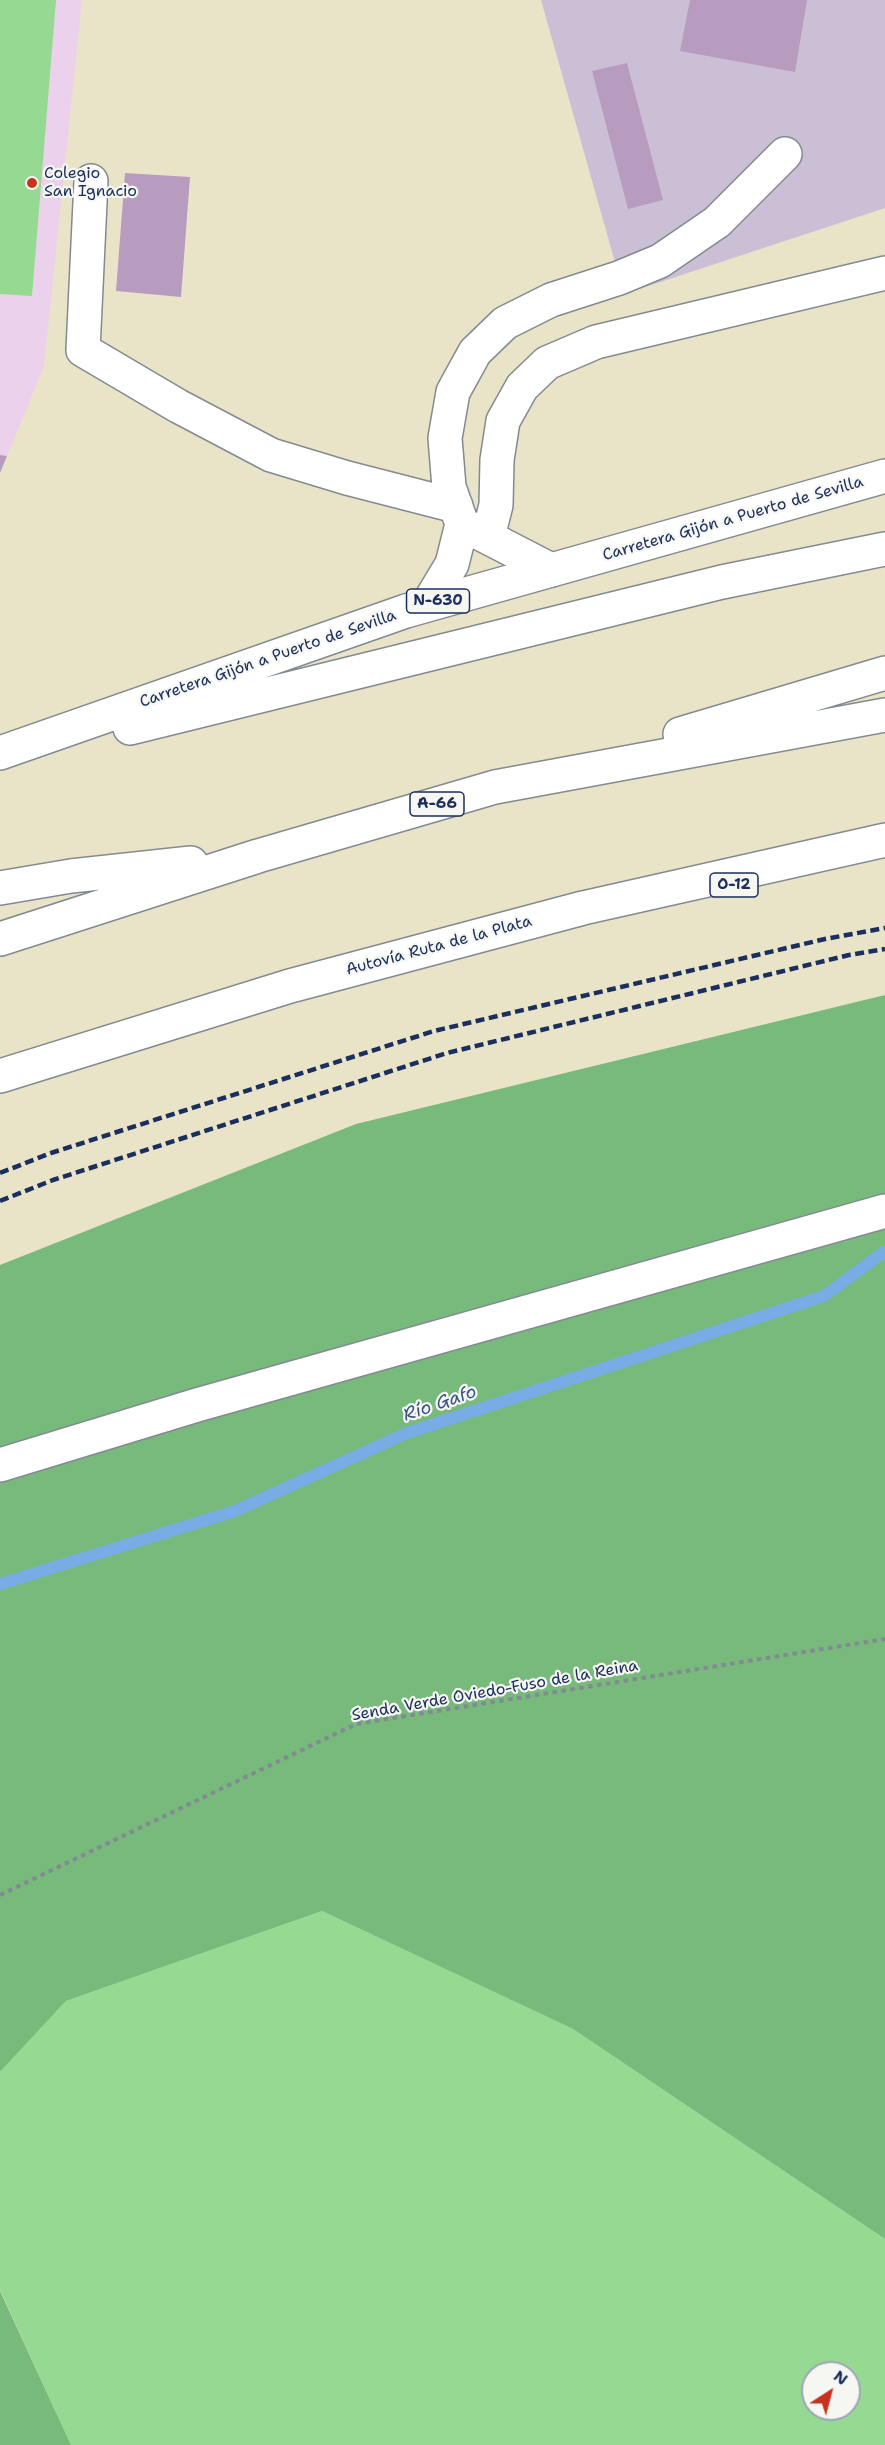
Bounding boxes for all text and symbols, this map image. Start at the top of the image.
place label: Colegio San Ignacio [44,164,137,202]
marker: Colegio San Ignacio [25,176,39,190]
street label: Carretera Gijón a Puerto de Sevilla [601,473,865,565]
road number: N-630 [406,589,470,613]
street label: Carretera Gijón a Puerto de Sevilla [137,606,399,712]
road number: A-66 [410,792,464,816]
road number: O-12 [710,873,758,897]
street label: Autovía Ruta de la Plata [344,912,534,980]
water label: Río Gafo [400,1381,480,1427]
street label: Senda Verde Oviedo-Fuso de la Reina [350,1656,640,1726]
north arrow [801,2361,861,2421]
text: N [829,2365,852,2390]

